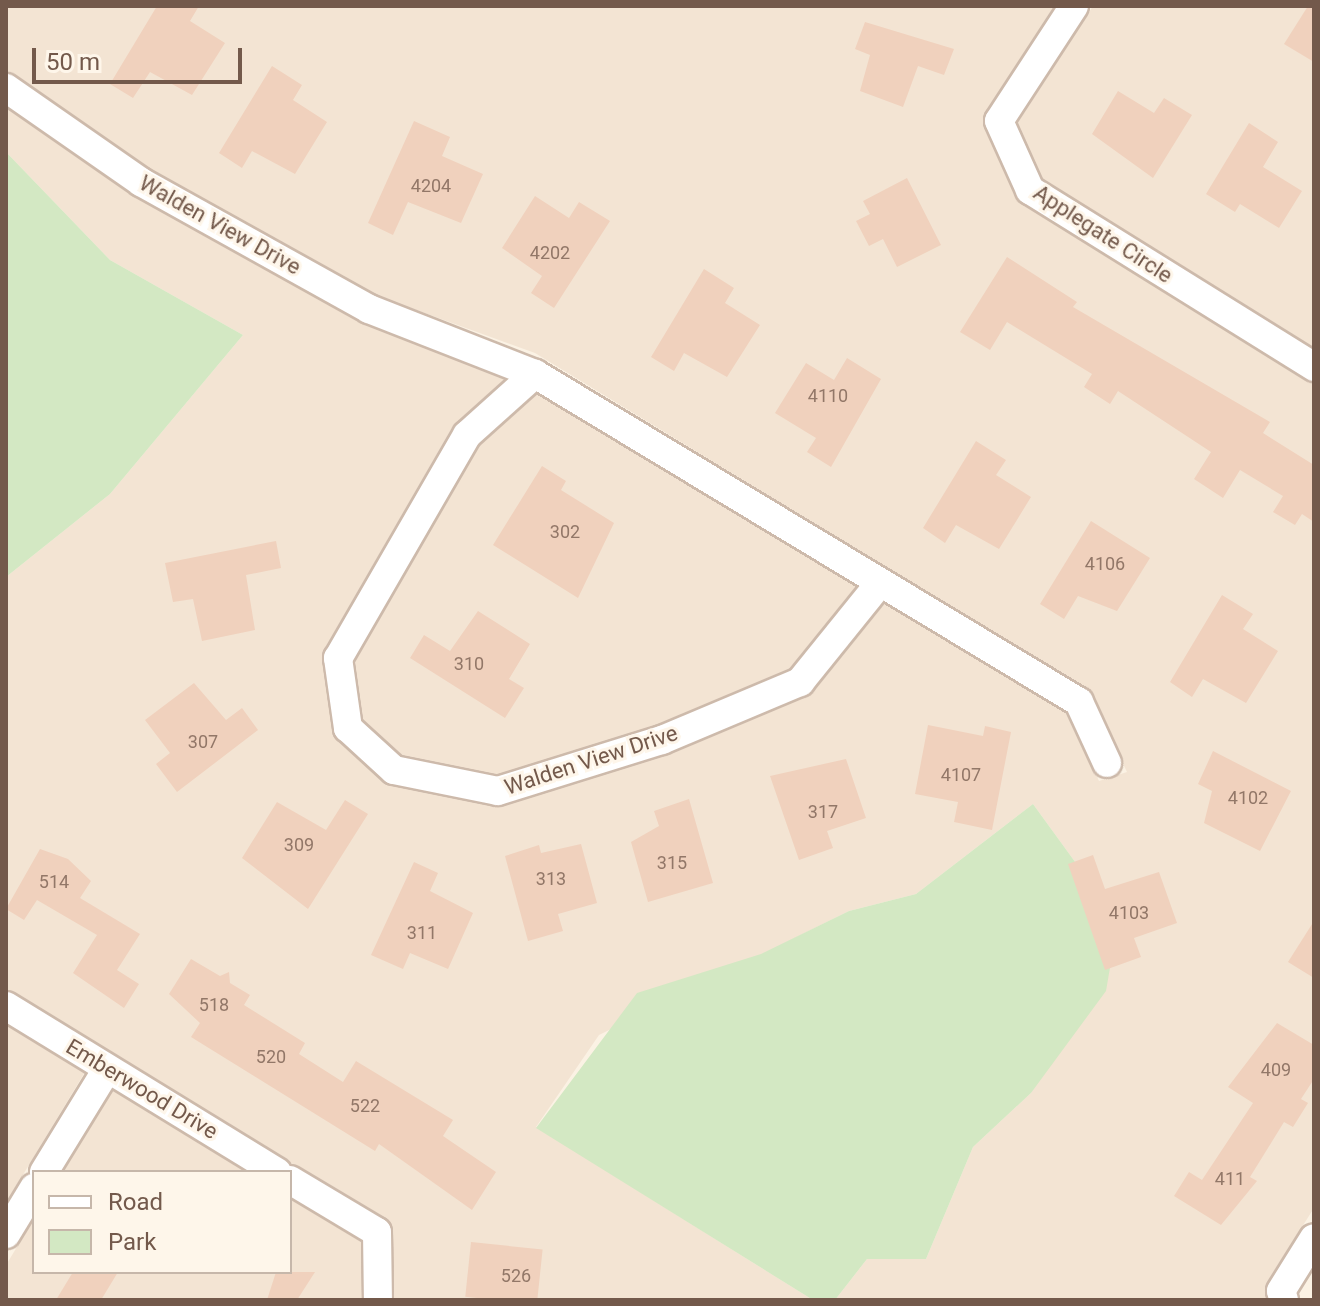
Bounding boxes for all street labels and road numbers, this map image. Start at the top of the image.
street label: Walden View Drive [135,170,305,280]
street label: Applegate Circle [1029,179,1177,289]
street label: Walden View Drive [501,720,681,800]
street label: Emberwood Drive [61,1033,223,1145]

